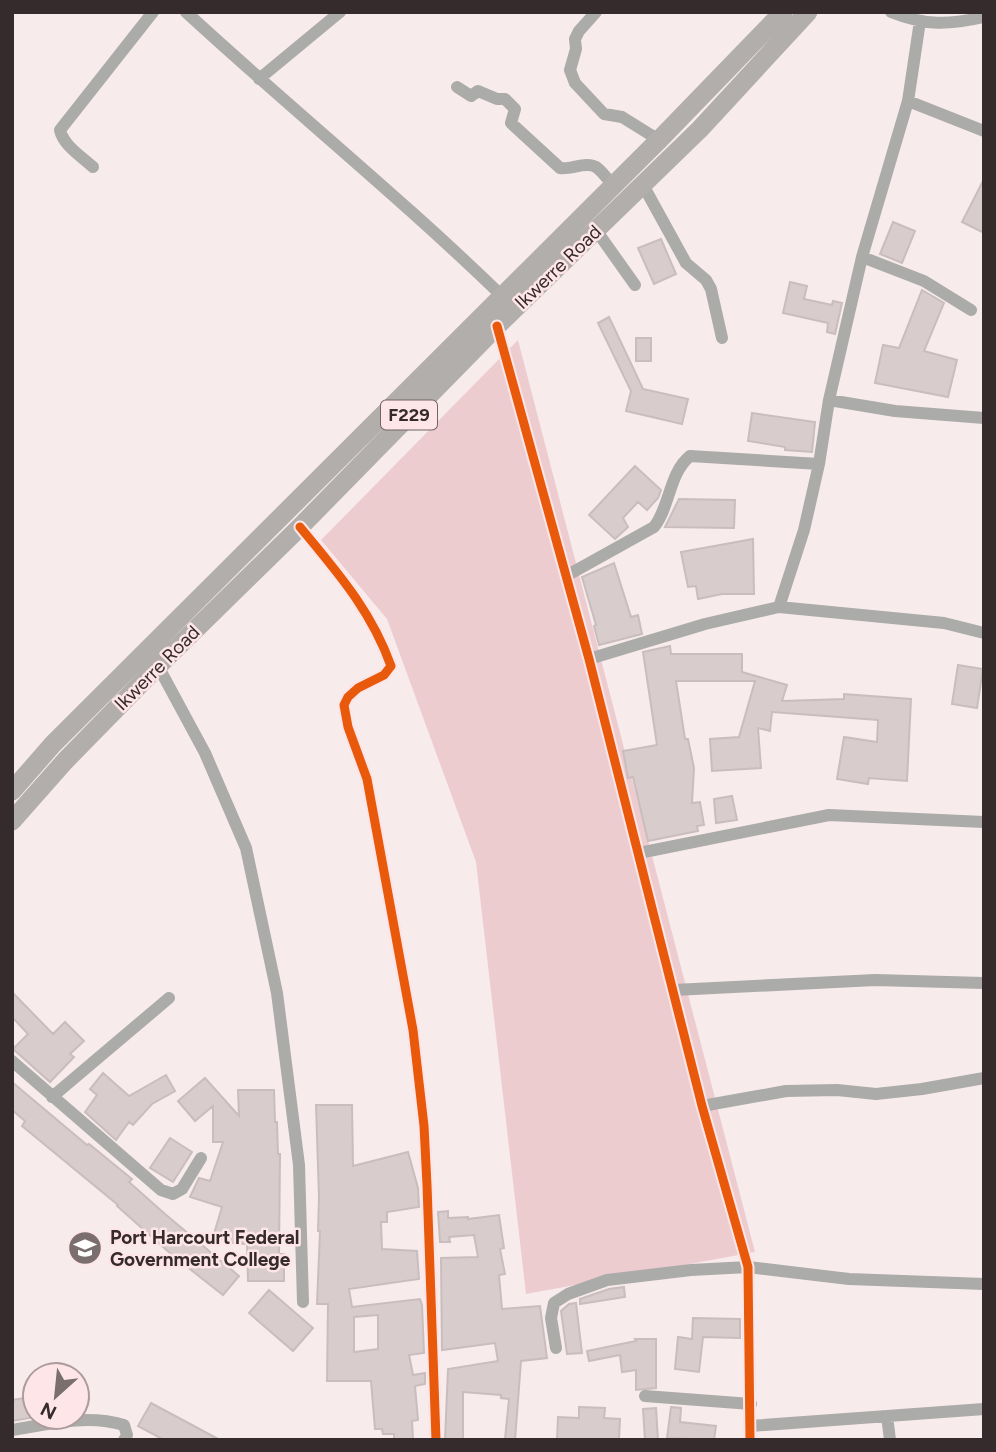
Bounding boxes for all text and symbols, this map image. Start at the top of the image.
street label: Ikwerre Road [510,220,606,314]
road number: F229 [381,400,437,430]
street label: Ikwerre Road [110,621,204,715]
place label: Port Harcourt Federal Government College [110,1226,300,1271]
school or university icon: Port Harcourt Federal Government College [66,1229,104,1267]
north arrow [21,1361,91,1431]
text: N [37,1397,60,1424]

